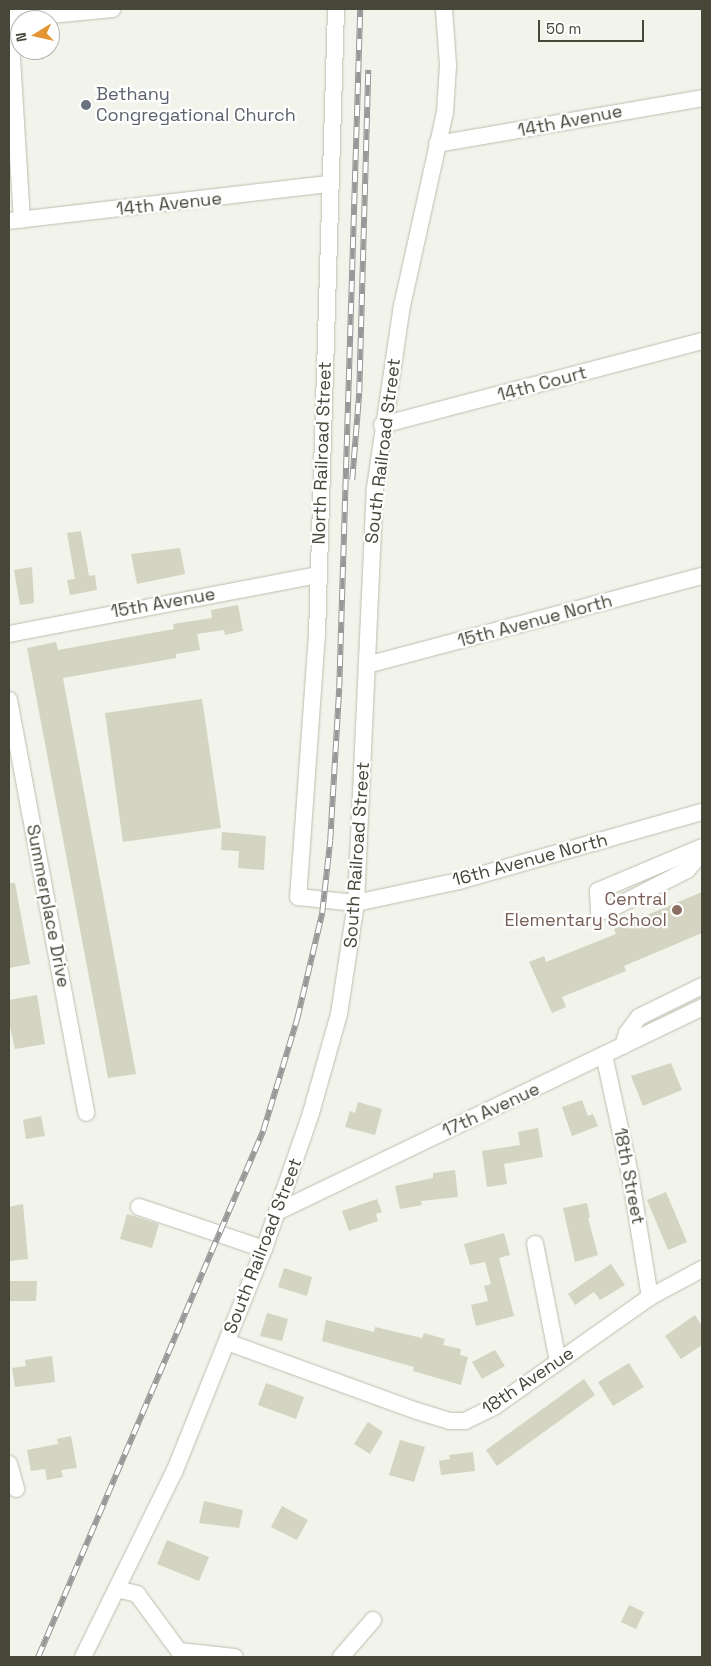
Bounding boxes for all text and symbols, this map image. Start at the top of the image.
north arrow [10,10,60,60]
scale bar [541,10,647,42]
text: 50 m [546,19,581,38]
text: N [12,31,31,43]
place label: Bethany Congregational Church [96,84,296,126]
marker: Bethany Congregational Church [80,99,92,111]
street label: 14th Avenue [516,100,624,142]
street label: 14th Avenue [115,188,223,220]
street label: South Railroad Street [361,357,405,545]
street label: North Railroad Street [308,361,336,545]
street label: 14th Court [495,362,589,406]
street label: 15th Avenue [109,583,217,623]
street label: 15th Avenue North [455,590,615,652]
street label: South Railroad Street [340,761,374,949]
street label: Summerplace Drive [22,823,74,989]
street label: 16th Avenue North [450,829,610,891]
place label: Central Elementary School [504,889,667,932]
marker: Central Elementary School [671,904,683,916]
street label: 17th Avenue [439,1078,543,1142]
street label: 18th Street [609,1126,649,1226]
street label: South Railroad Street [219,1155,307,1337]
street label: 18th Avenue [478,1342,578,1420]

